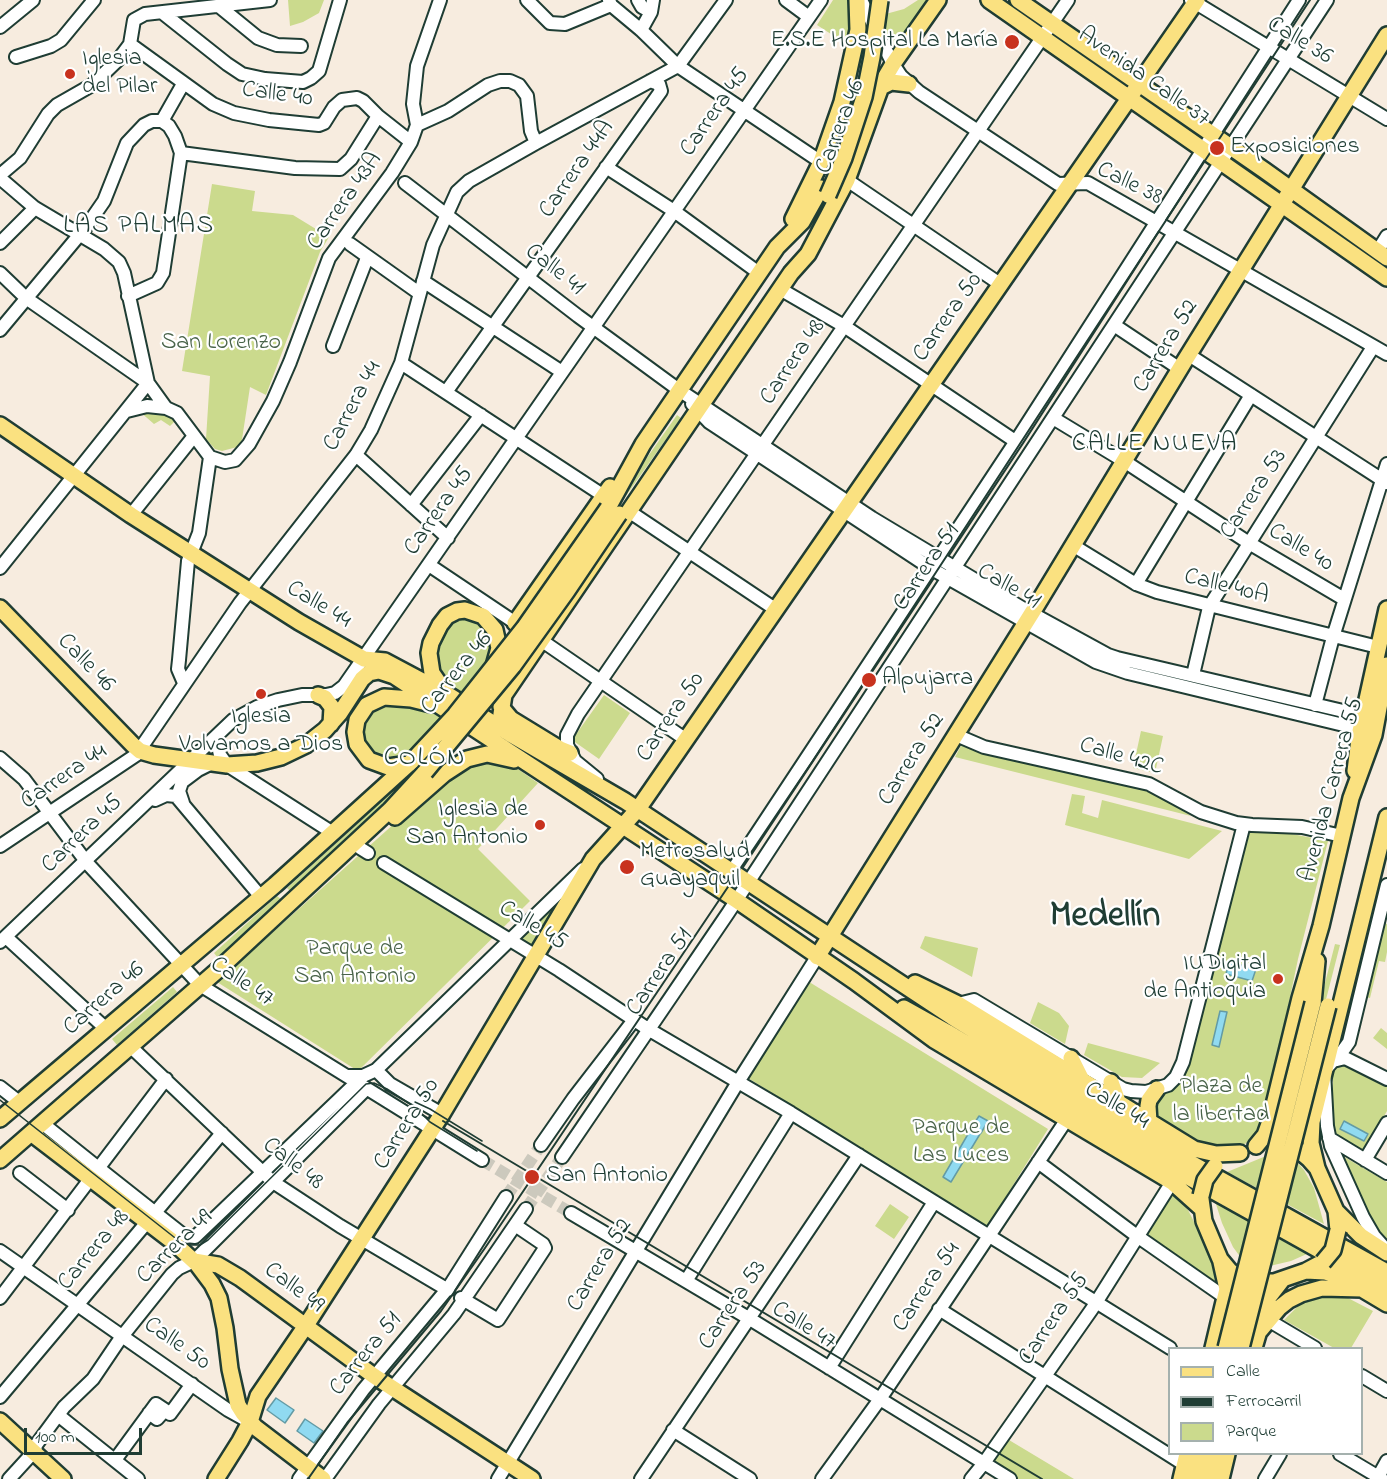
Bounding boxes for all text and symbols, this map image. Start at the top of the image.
street label: Calle 36 [1261,11,1337,73]
street label: Avenida Calle 37 [1071,22,1215,134]
place label: E.S.E Hospital La María [771,28,998,56]
marker: E.S.E Hospital La María [1003,33,1021,51]
place label: Iglesia del Pilar [82,46,157,102]
street label: Carrera 45 [675,63,757,163]
marker: Iglesia del Pilar [63,67,77,81]
street label: Carrera 46 [811,76,873,178]
street label: Calle 40 [240,77,314,115]
street label: Carrera 44A [534,116,622,224]
place label: Exposiciones [1230,134,1360,162]
marker: Exposiciones [1208,139,1226,157]
street label: Carrera 43A [302,148,390,256]
street label: Calle 38 [1091,157,1167,213]
district label: LAS PALMAS [63,212,215,244]
street label: Calle 41 [518,239,590,303]
street label: Carrera 50 [908,268,990,368]
street label: Carrera 52 [1128,295,1206,399]
street label: Carrera 48 [755,315,833,411]
park label: San Lorenzo [161,330,281,358]
street label: Carrera 44 [318,357,390,457]
district label: CALLE NUEVA [1072,430,1238,462]
street label: Carrera 53 [1215,444,1295,546]
street label: Carrera 45 [399,462,481,562]
street label: Calle 40 [1262,518,1338,580]
street label: Carrera 51 [888,519,968,617]
street label: Calle 41 [971,558,1045,618]
street label: Calle 40A [1181,564,1271,612]
street label: Calle 44 [280,575,356,637]
street label: Carrera 46 [416,627,500,721]
street label: Calle 46 [50,628,120,700]
place label: Alpujarra [882,666,973,694]
street label: Carrera 50 [631,668,713,768]
marker: Alpujarra [860,671,878,689]
marker: Iglesia Volvamos a Dios [254,687,268,701]
street label: Avenida Carrera 55 [1295,695,1371,885]
place label: Iglesia Volvamos a Dios [179,704,343,760]
street label: Carrera 52 [873,708,953,812]
street label: Calle 42C [1076,732,1166,784]
street label: Carrera 44 [16,739,114,817]
district label: COLÓN [384,744,466,776]
street label: Carrera 45 [36,789,130,881]
place label: Iglesia de San Antonio [406,797,528,853]
marker: Iglesia de San Antonio [533,818,547,832]
place label: Metrosalud Guayaquil [640,839,750,895]
marker: Metrosalud Guayaquil [618,858,636,876]
street label: Calle 45 [493,895,571,959]
district label: Medellín [1050,897,1160,941]
street label: Carrera 51 [621,924,701,1022]
park label: Parque de San Antonio [294,936,416,992]
street label: Calle 47 [204,951,278,1015]
place label: IUDigital de Antioquia [1143,951,1266,1007]
street label: Carrera 46 [58,957,152,1043]
marker: IUDigital de Antioquia [1271,972,1285,986]
street label: Carrera 50 [369,1074,447,1176]
park label: Plaza de la libertad [1173,1074,1269,1130]
street label: Calle 44 [1078,1076,1154,1138]
park label: Parque de Las Luces [912,1115,1010,1171]
street label: Calle 48 [256,1132,328,1198]
place label: San Antonio [546,1163,668,1191]
marker: San Antonio [523,1168,541,1186]
street label: Carrera 48 [53,1205,137,1297]
street label: Carrera 49 [132,1205,220,1291]
street label: Carrera 52 [562,1214,640,1318]
street label: Carrera 54 [888,1238,968,1338]
street label: Carrera 53 [694,1256,774,1356]
street label: Calle 49 [257,1257,329,1321]
street label: Carrera 55 [1014,1268,1096,1372]
street label: Calle 47 [765,1296,841,1358]
street label: Carrera 51 [324,1307,410,1403]
street label: Calle 50 [137,1312,215,1378]
legend [1168,1347,1363,1455]
text: Calle [1226,1359,1260,1385]
text: Ferrocarril [1226,1389,1301,1415]
scale bar [27,1416,146,1454]
text: Parque [1226,1419,1276,1445]
text: 100 m [35,1425,75,1451]

